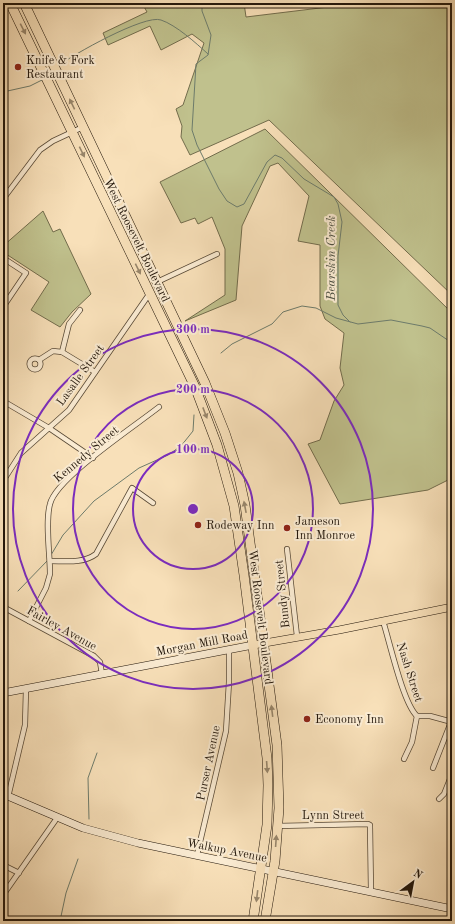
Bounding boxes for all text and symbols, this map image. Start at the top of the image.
one-way arrow [20,23,26,34]
place label: Knife & Fork Restaurant [26,55,95,81]
marker: Knife & Fork Restaurant [13,62,23,72]
one-way arrow [69,98,75,109]
one-way arrow [79,147,85,158]
street label: West Roosevelt Boulevard [101,177,171,304]
water label: Bearskin Creek [325,215,338,302]
one-way arrow [135,264,141,275]
text: 300 m [176,324,210,336]
street label: Lasalle Street [55,343,107,408]
text: 200 m [176,384,210,396]
one-way arrow [202,407,208,419]
street label: Kennedy Street [52,424,121,485]
text: 100 m [176,444,210,456]
one-way arrow [242,501,248,513]
centre of rings [186,502,200,516]
place label: Jameson Inn Monroe [295,516,355,542]
marker: Rodeway Inn [193,520,203,530]
place label: Rodeway Inn [206,520,275,532]
marker: Jameson Inn Monroe [282,523,292,533]
street label: West Roosevelt Boulevard [246,549,274,685]
street label: Bundy Street [273,559,293,629]
street label: Fairley Avenue [24,605,99,653]
street label: Morgan Mill Road [155,629,249,659]
street label: Nash Street [394,641,424,704]
one-way arrow [269,705,275,717]
marker: Economy Inn [302,714,312,724]
place label: Economy Inn [315,714,384,726]
street label: Purser Avenue [195,724,223,802]
one-way arrow [264,761,271,773]
street label: Lynn Street [302,810,364,822]
one-way arrow [273,835,280,847]
street label: Walkup Avenue [186,837,268,865]
north arrow [393,862,433,902]
text: N [411,868,424,882]
one-way arrow [254,890,260,902]

